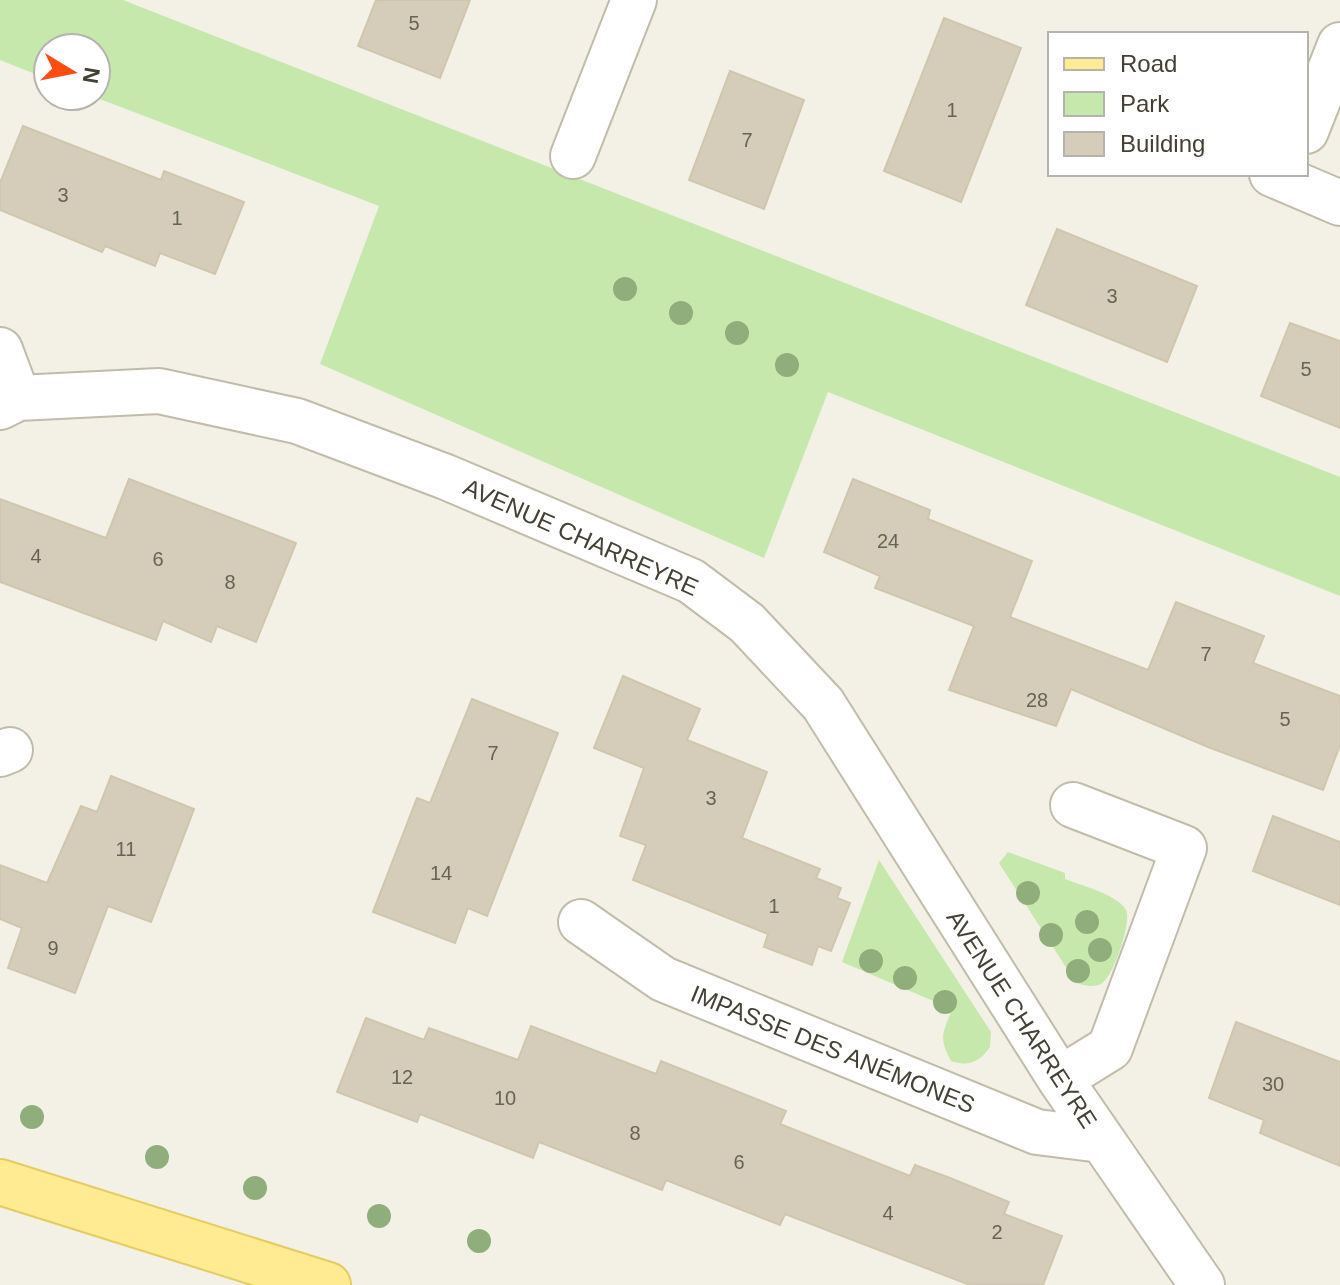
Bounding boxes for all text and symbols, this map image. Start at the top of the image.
house number: 5 [408,12,420,34]
north arrow [32,32,112,112]
legend [1048,32,1308,176]
text: Road [1120,50,1177,77]
text: N [78,65,105,85]
text: Park [1120,90,1170,117]
house number: 1 [946,99,958,121]
house number: 7 [741,129,753,151]
text: Building [1120,130,1205,157]
house number: 3 [57,184,69,206]
house number: 1 [171,207,183,229]
house number: 3 [1106,285,1118,307]
house number: 5 [1300,358,1312,380]
street label: AVENUE CHARREYRE [459,473,703,601]
house number: 24 [877,530,899,552]
house number: 4 [30,545,42,567]
house number: 6 [152,548,164,570]
house number: 8 [224,571,236,593]
house number: 7 [1200,643,1212,665]
house number: 28 [1026,689,1048,711]
house number: 5 [1279,708,1291,730]
house number: 7 [487,742,499,764]
house number: 3 [705,787,717,809]
house number: 11 [116,838,136,860]
house number: 14 [430,862,452,884]
house number: 1 [768,895,780,917]
street label: AVENUE CHARREYRE [941,905,1103,1133]
house number: 9 [47,937,59,959]
street label: IMPASSE DES ANÉMONES [687,980,979,1118]
house number: 12 [391,1066,413,1088]
house number: 30 [1262,1073,1284,1095]
house number: 10 [494,1087,516,1109]
house number: 8 [629,1122,641,1144]
house number: 6 [733,1151,745,1173]
house number: 4 [882,1202,894,1224]
house number: 2 [991,1221,1003,1243]

